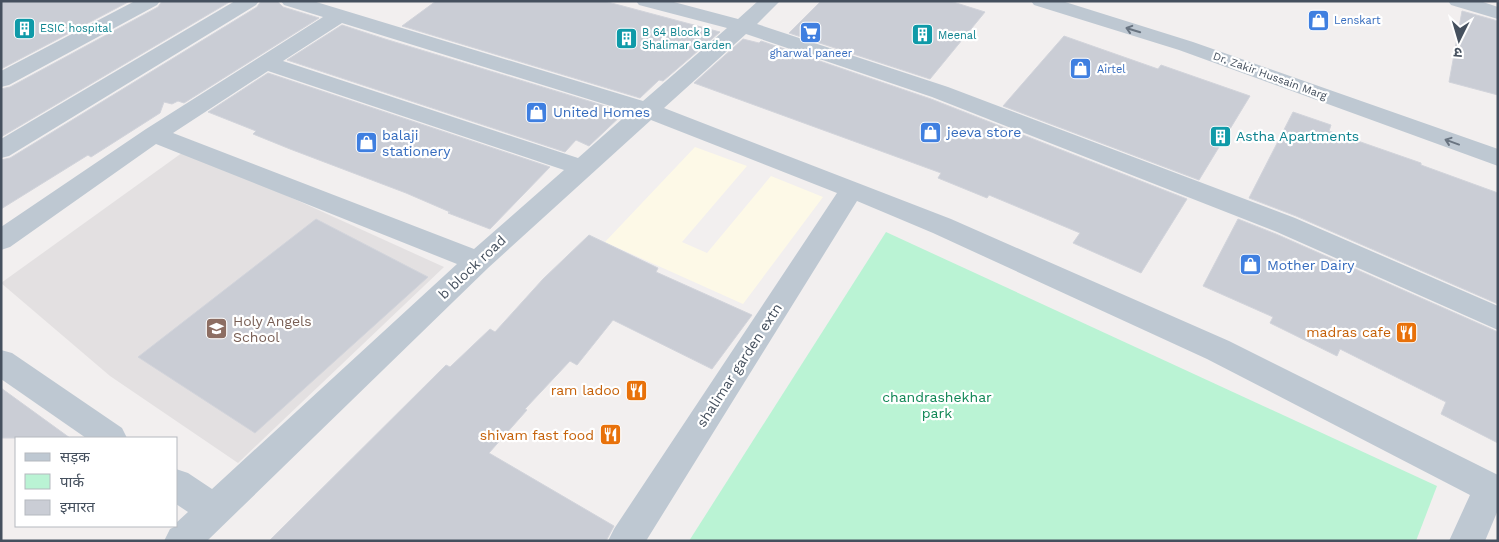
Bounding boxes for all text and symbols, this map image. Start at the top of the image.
shop icon: Lenskart [1306,8,1330,32]
place label: Lenskart [1334,14,1381,27]
north arrow [1434,15,1484,65]
building icon: ESIC hospital [12,16,36,40]
supermarket icon: gharwal paneer [799,20,823,44]
place label: ESIC hospital [40,22,112,35]
building icon: Meenal [910,23,934,47]
one-way arrow [1126,24,1142,34]
building icon: B 64 Block B Shalimar Garden [614,26,638,50]
place label: B 64 Block B Shalimar Garden [642,26,732,52]
place label: Meenal [938,29,977,42]
text: उ [1452,45,1463,61]
place label: gharwal paneer [770,47,853,60]
street label: Dr. Zakir Hussain Marg [1211,49,1329,103]
shop icon: Airtel [1069,57,1093,81]
place label: Airtel [1097,63,1126,76]
shop icon: United Homes [525,100,549,124]
place label: United Homes [553,104,650,120]
shop icon: jeeva store [919,120,943,144]
place label: jeeva store [945,124,1021,140]
building icon: Astha Apartments [1208,124,1232,148]
place label: balaji stationery [382,127,451,159]
place label: Astha Apartments [1236,128,1359,144]
shop icon: balaji stationery [354,131,378,155]
one-way arrow [1444,136,1460,146]
street label: b block road [435,232,509,302]
shop icon: Mother Dairy [1239,253,1263,277]
place label: Mother Dairy [1267,257,1355,273]
street label: shalimar garden extn [693,300,785,430]
place label: Holy Angels School [233,313,312,345]
school or university icon: Holy Angels School [205,317,229,341]
restaurant icon: madras cafe [1395,320,1419,344]
place label: madras cafe [1306,324,1391,340]
restaurant icon: ram ladoo [624,378,648,402]
place label: ram ladoo [551,382,620,398]
park label: chandrashekhar park [882,389,992,421]
restaurant icon: shivam fast food [598,423,622,447]
place label: shivam fast food [480,427,594,443]
legend [15,437,178,527]
text: सड़क [60,448,90,466]
text: पार्क [60,473,84,491]
text: इमारत [60,498,95,516]

